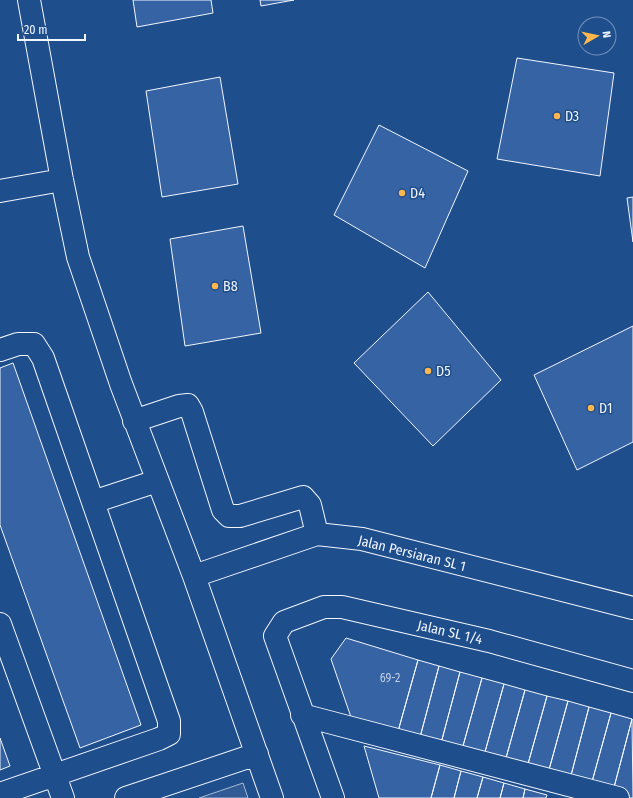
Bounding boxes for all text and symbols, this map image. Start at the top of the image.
scale bar [18,16,85,42]
north arrow [577,16,617,56]
text: 20 m [24,23,48,37]
text: N [599,30,613,39]
place label: D3 [565,108,579,125]
marker: D3 [552,111,562,121]
place label: D4 [410,185,425,202]
marker: D4 [397,188,407,198]
place label: B8 [223,278,238,295]
marker: B8 [210,281,220,291]
place label: D5 [436,363,451,380]
marker: D5 [423,366,433,376]
place label: D1 [599,400,612,417]
marker: D1 [586,403,596,413]
street label: Jalan Persiaran SL 1 [356,532,468,575]
street label: Jalan SL 1/4 [416,617,484,648]
house number: 69-2 [380,671,400,685]

